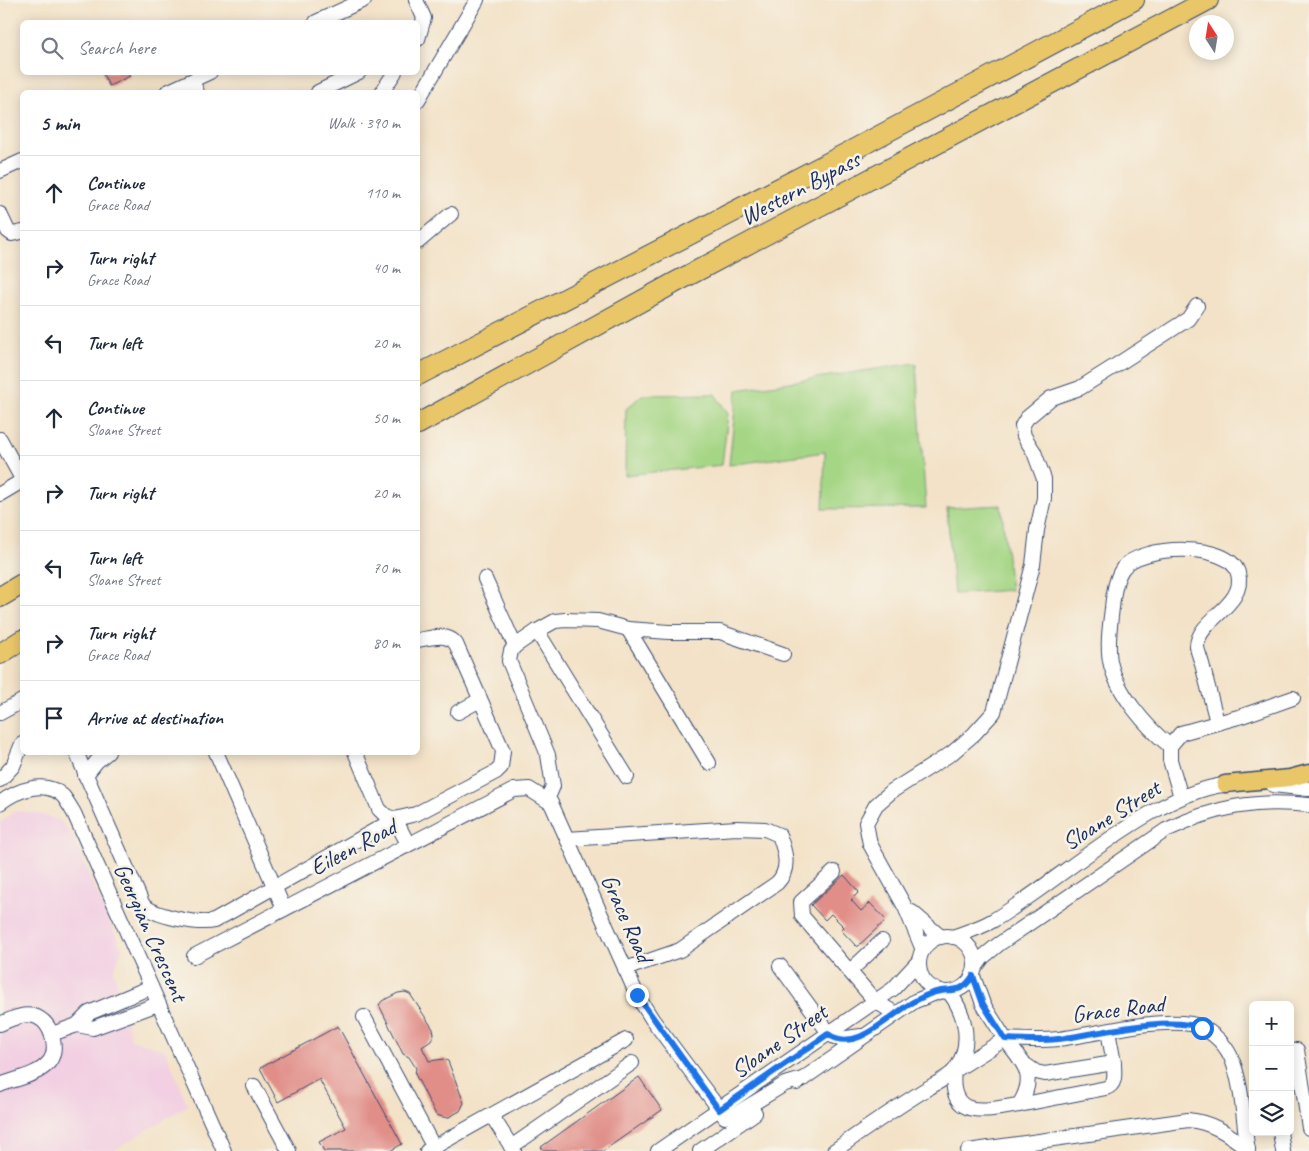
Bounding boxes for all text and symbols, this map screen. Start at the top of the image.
north arrow [1189,15,1234,60]
search box [20,20,420,75]
icon: search [38,34,66,62]
text: Search here [78,36,155,60]
text: 5 min [40,110,80,136]
text: Walk · 390 m [328,113,400,133]
street label: Western Bypass [735,143,867,232]
text: Continue [87,171,144,195]
icon: ahead [40,179,68,207]
text: 110 m [366,183,400,203]
text: Grace Road [87,195,149,215]
text: Turn right [87,246,154,270]
icon: right [40,254,68,282]
text: 40 m [373,258,400,278]
text: Grace Road [87,270,149,290]
icon: left [40,329,68,357]
text: Turn left [87,331,142,355]
text: 20 m [373,333,400,353]
text: Continue [87,396,144,420]
icon: ahead [40,404,68,432]
text: 50 m [373,408,400,428]
text: Sloane Street [87,420,161,440]
icon: right [40,479,68,507]
text: Turn right [87,481,154,505]
text: 20 m [373,483,400,503]
text: Turn left [87,546,142,570]
icon: left [40,554,68,582]
text: 70 m [373,558,400,578]
text: Sloane Street [87,570,161,590]
text: Turn right [87,621,154,645]
icon: right [40,629,68,657]
text: 80 m [373,633,400,653]
text: Grace Road [87,645,149,665]
icon: arrive [40,704,68,732]
text: Arrive at destination [87,706,223,730]
street label: Sloane Street [1056,772,1168,857]
street label: Eileen Road [305,810,405,882]
street label: Georgian Crescent [107,858,196,1008]
street label: Grace Road [594,869,661,970]
route end [626,984,649,1007]
street label: Grace Road [1070,988,1170,1030]
street label: Sloane Street [725,996,835,1085]
map controls [1249,1001,1294,1136]
button: + [1249,1001,1294,1046]
route start [1191,1017,1214,1040]
button: − [1249,1046,1294,1091]
button: layers [1249,1091,1294,1136]

